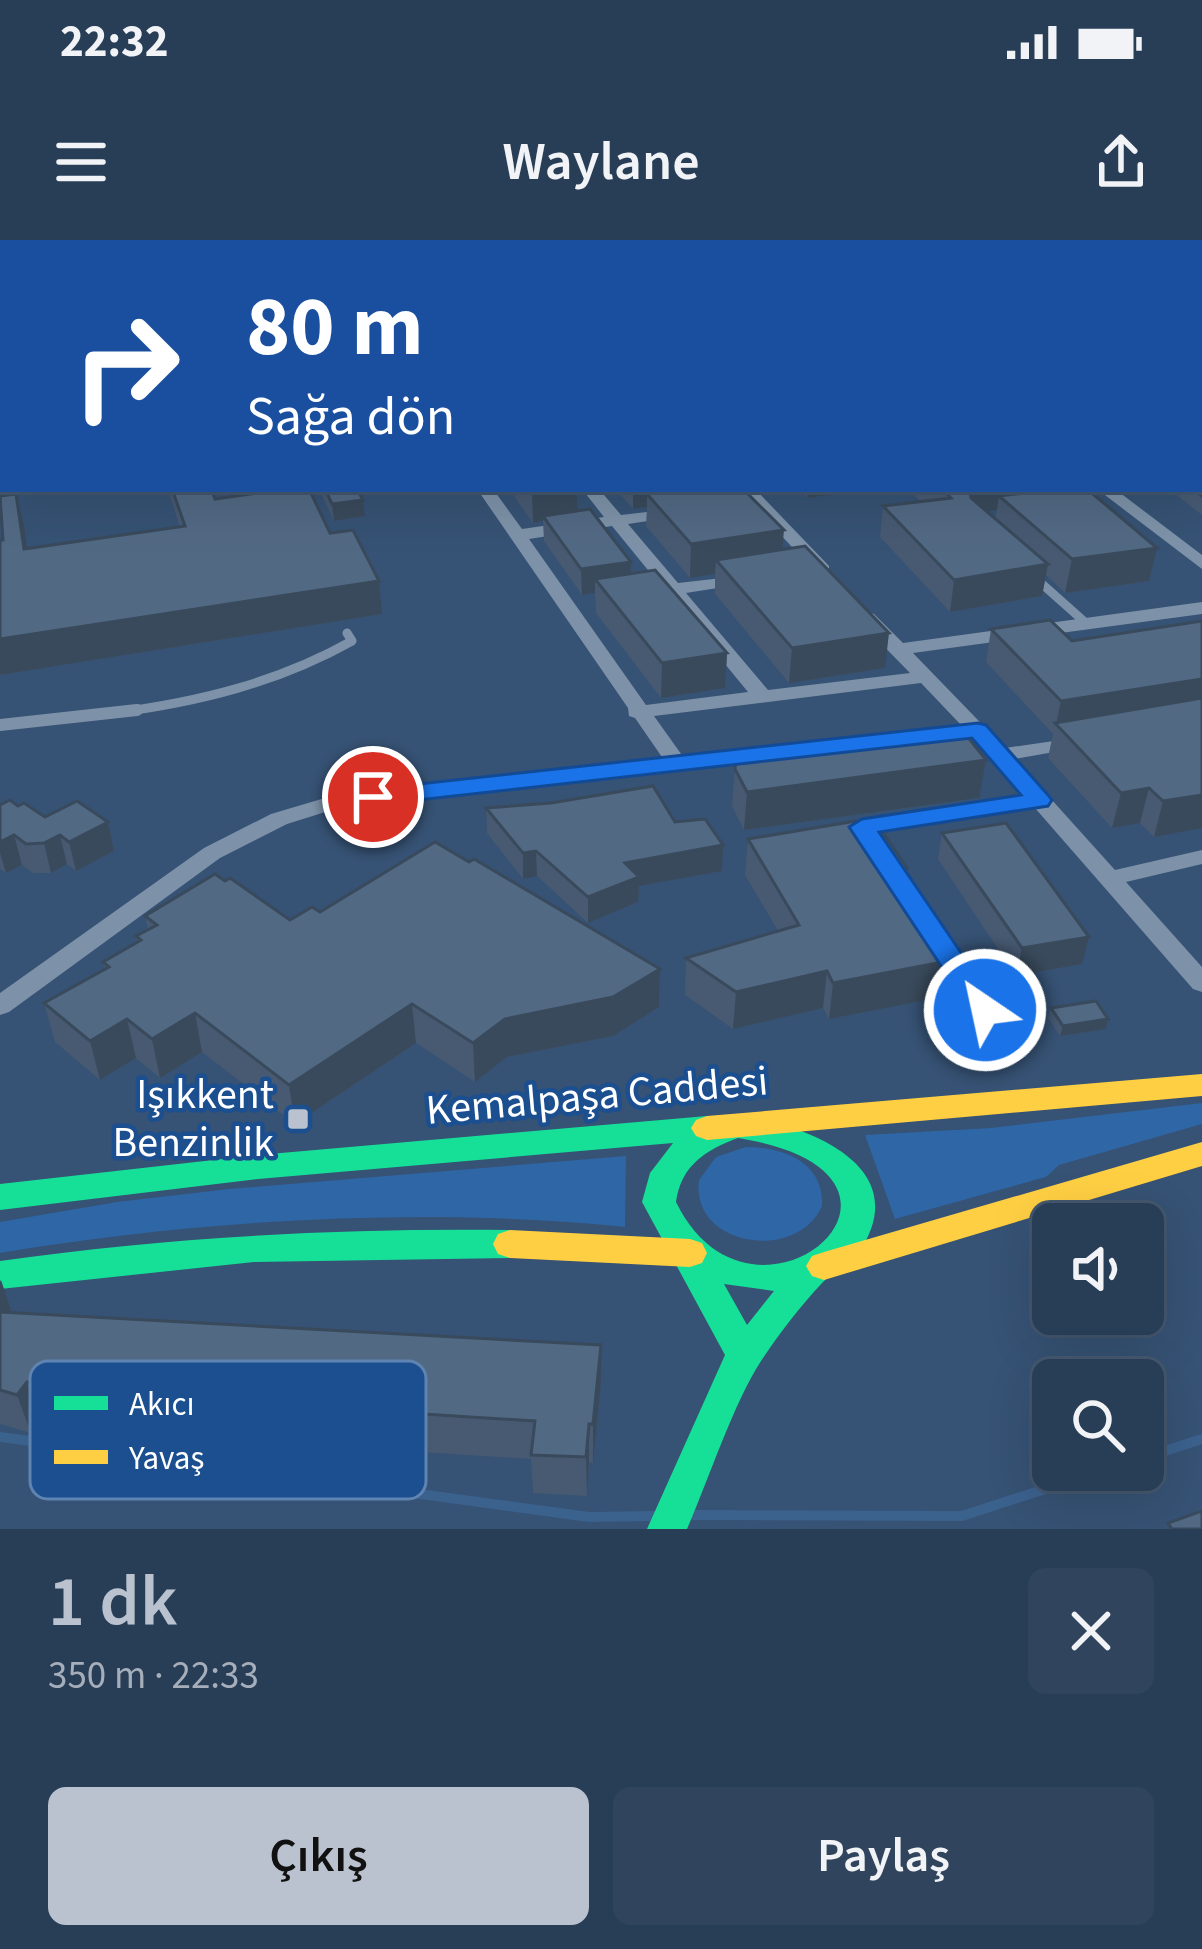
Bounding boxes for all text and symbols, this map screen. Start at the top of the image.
text: 22:32 [60,10,169,74]
text: Waylane [502,124,700,201]
icon: menu [48,129,114,195]
icon: share [1088,129,1154,195]
text: 80 m [246,268,424,388]
icon: right [48,288,204,444]
text: Sağa dön [246,379,455,456]
pin [322,746,424,848]
icon: arrive [340,764,406,830]
position arrow [922,947,1048,1073]
street label: Kemalpaşa Caddesi [423,1051,771,1141]
place label: Işıkkent Benzinlik [113,1065,274,1173]
marker: Işıkkent Benzinlik [285,1106,311,1132]
map controls [1032,1203,1164,1491]
button: sound [1032,1203,1164,1335]
button: search [1032,1359,1164,1491]
legend [30,1361,426,1499]
text: Akıcı [129,1381,195,1428]
text: Yavaş [128,1435,204,1482]
text: 1 dk [48,1551,178,1654]
button: close [1028,1568,1154,1694]
text: 350 m · 22:33 [48,1648,259,1704]
button: Çıkış [48,1787,589,1925]
button: Paylaş [613,1787,1154,1925]

